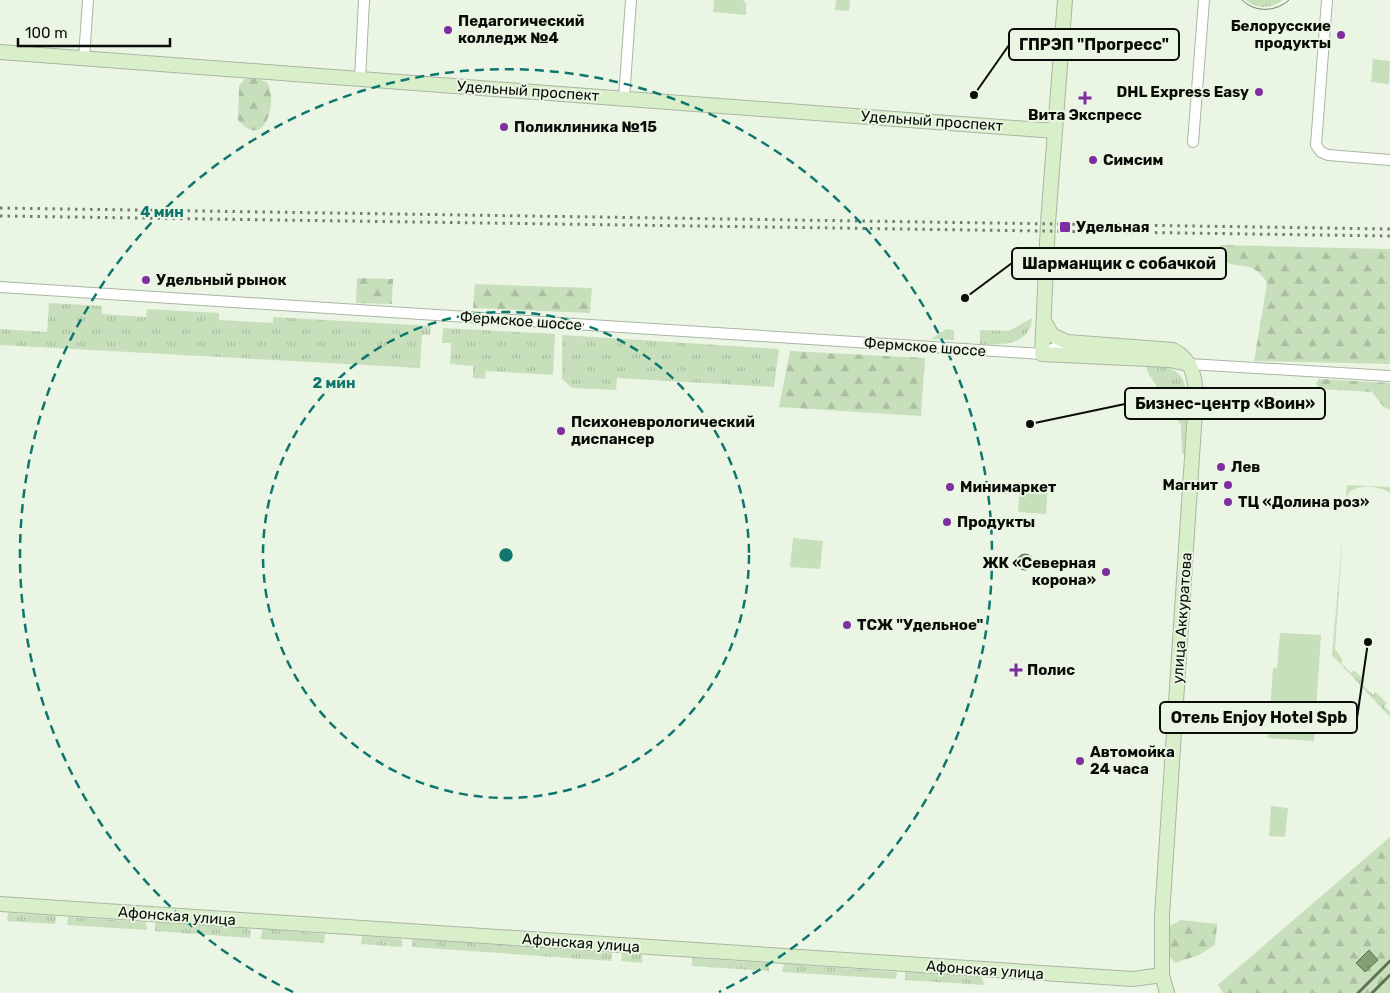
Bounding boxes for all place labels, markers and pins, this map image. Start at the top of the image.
place label: Педагогический колледж №4 [458,12,584,47]
place label: Белорусские продукты [1231,17,1331,52]
marker: Педагогический колледж №4 [442,24,454,36]
callout: ГПРЭП "Прогресс" [1009,29,1179,60]
marker: Белорусские продукты [1335,29,1347,41]
place label: DHL Express Easy [1117,83,1249,101]
marker: DHL Express Easy [1253,86,1265,98]
marker: Вита Экспресс [1079,92,1091,104]
place label: Вита Экспресс [1028,106,1142,124]
place label: Поликлиника №15 [514,118,657,136]
marker: Поликлиника №15 [498,121,510,133]
place label: Симсим [1103,151,1163,169]
marker: Симсим [1087,154,1099,166]
place label: Удельная [1076,218,1150,236]
marker: Удельная [1058,220,1072,234]
callout: Шарманщик с собачкой [1012,248,1226,279]
place label: Удельный рынок [156,271,286,289]
marker: Удельный рынок [140,274,152,286]
callout: Бизнес-центр «Воин» [1125,388,1325,419]
place label: Психоневрологический диспансер [571,413,755,448]
marker: Психоневрологический диспансер [555,425,567,437]
place label: Лев [1231,458,1260,476]
marker: Лев [1215,461,1227,473]
place label: Магнит [1162,476,1219,494]
place label: Минимаркет [960,478,1057,496]
marker: Магнит [1222,479,1234,491]
marker: Минимаркет [944,481,956,493]
place label: ТЦ «Долина роз» [1238,493,1369,511]
marker: ТЦ «Долина роз» [1222,496,1234,508]
place label: Продукты [957,513,1035,531]
marker: Продукты [941,516,953,528]
centre of rings [497,546,515,564]
place label: ЖК «Северная корона» [983,554,1096,589]
marker: ЖК «Северная корона» [1100,566,1112,578]
place label: ТСЖ "Удельное" [857,616,983,634]
marker: ТСЖ "Удельное" [841,619,853,631]
place label: Полис [1027,661,1075,679]
marker: Полис [1009,663,1023,677]
callout: Отель Enjoy Hotel Spb [1160,702,1357,733]
place label: Автомойка 24 часа [1090,743,1175,778]
marker: Автомойка 24 часа [1074,755,1086,767]

